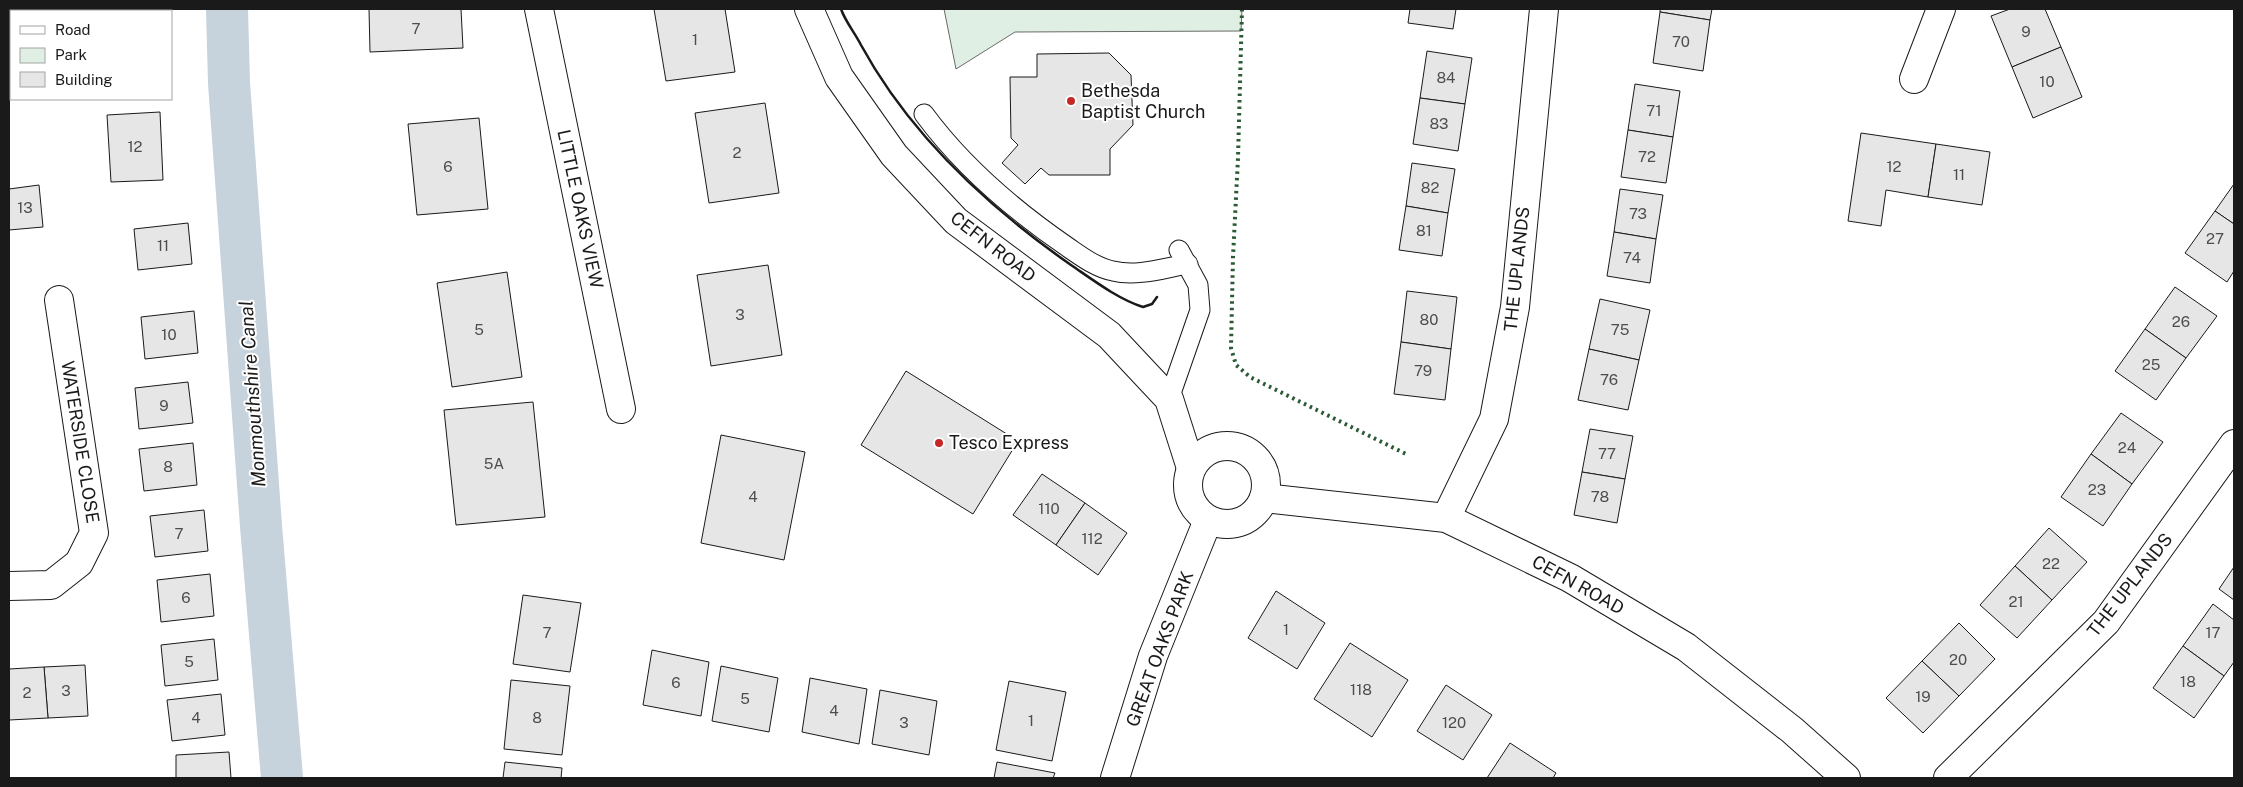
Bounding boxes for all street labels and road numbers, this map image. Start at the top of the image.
street label: LITTLE OAKS VIEW [553,127,608,290]
street label: THE UPLANDS [1499,205,1534,332]
street label: CEFN ROAD [947,207,1040,286]
street label: WATERSIDE CLOSE [57,359,104,525]
street label: THE UPLANDS [2083,529,2177,641]
street label: CEFN ROAD [1528,551,1628,619]
street label: GREAT OAKS PARK [1122,568,1197,729]

